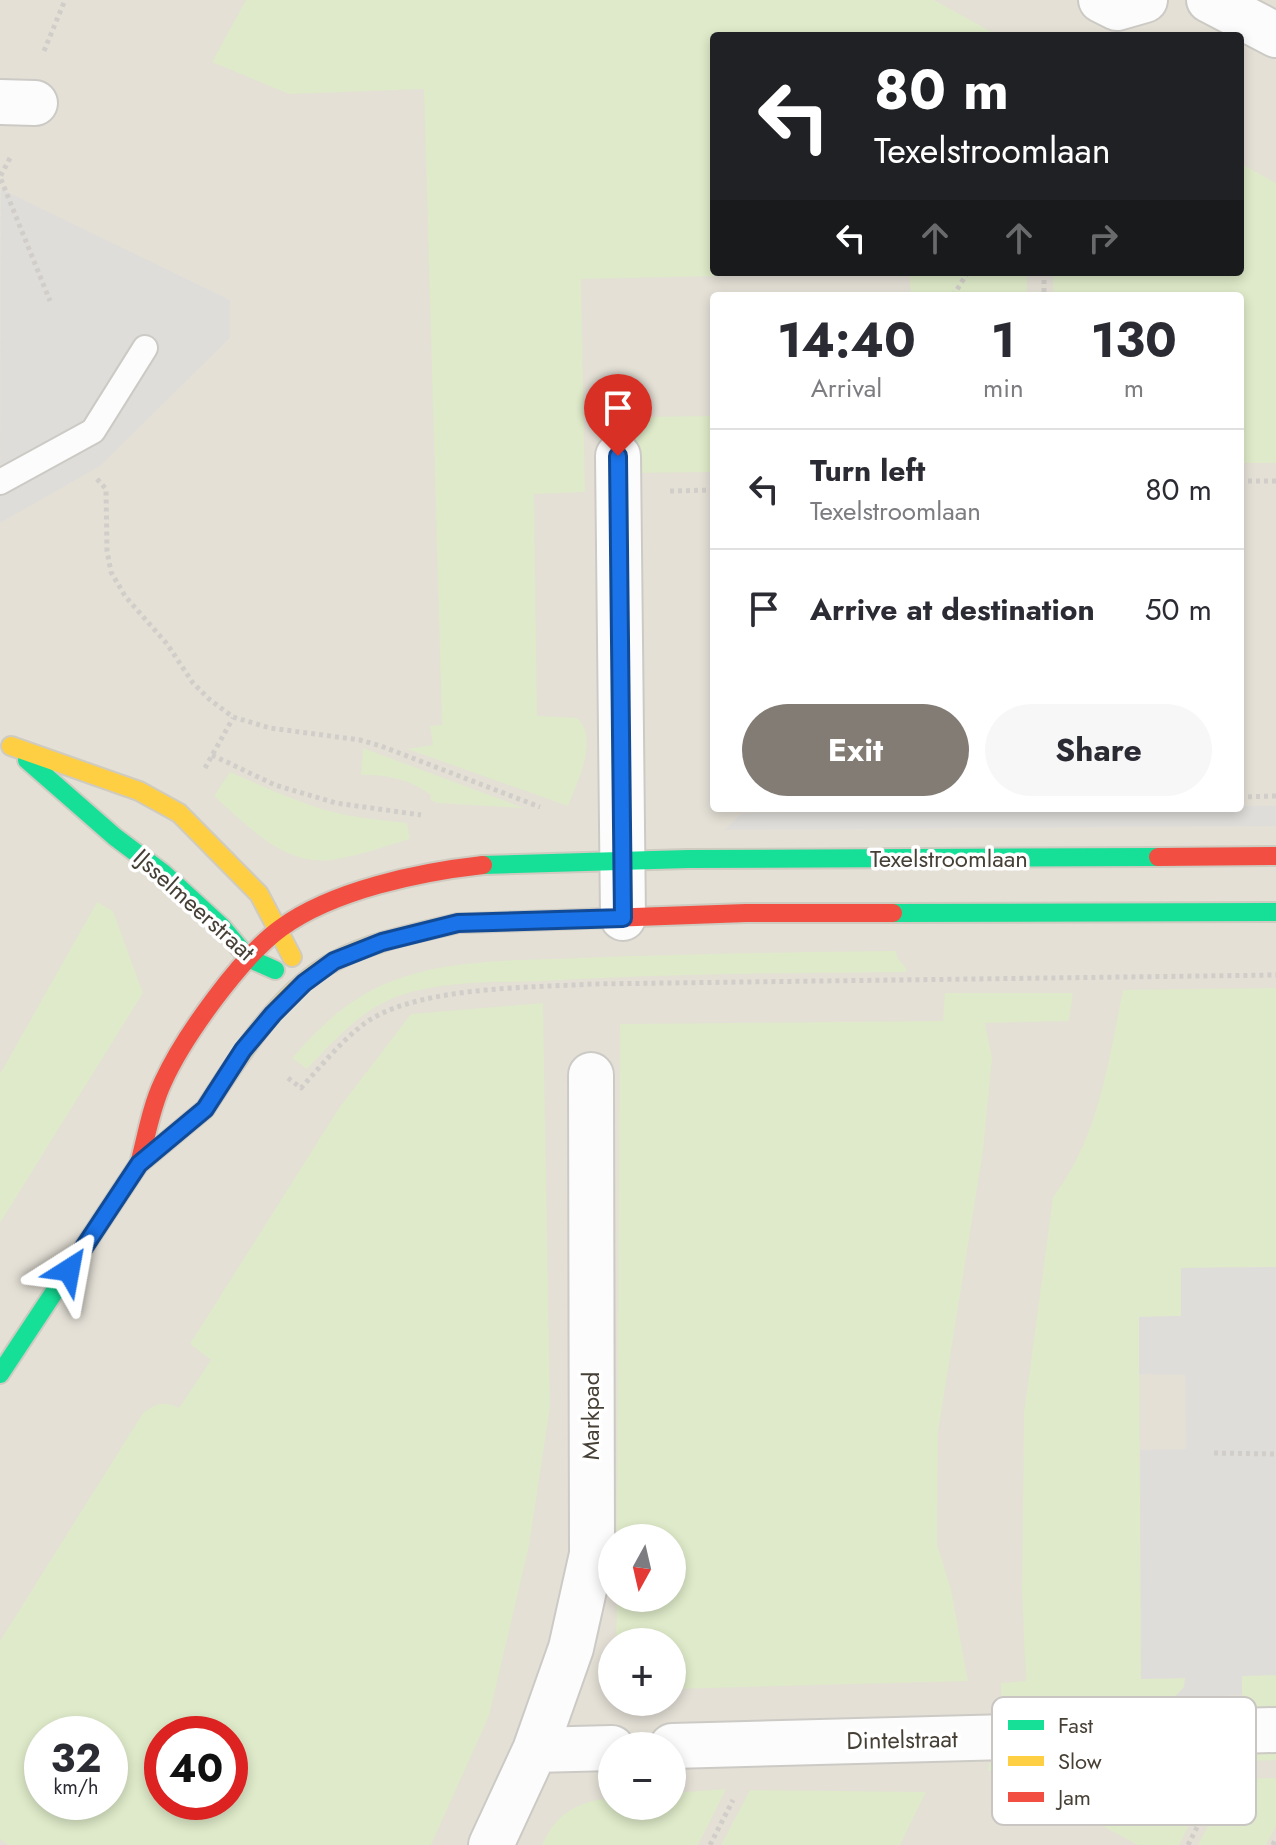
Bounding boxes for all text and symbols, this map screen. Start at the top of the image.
text: 80 m [874,49,1009,130]
icon: left [742,64,846,168]
text: Texelstroomlaan [874,124,1111,176]
icon: left [829,216,873,260]
icon: ahead [913,216,957,260]
icon: ahead [997,216,1041,260]
icon: right [1081,216,1125,260]
text: 14:40 [777,306,916,375]
text: 1 [991,306,1016,375]
text: 130 [1091,306,1177,375]
text: Arrival [811,369,882,407]
text: min [983,369,1024,407]
text: m [1124,369,1144,407]
pin [584,374,652,456]
icon: arrive [596,386,640,430]
text: Turn left [810,449,925,492]
icon: left [742,467,786,511]
text: 80 m [1145,468,1212,511]
text: Texelstroomlaan [810,492,981,530]
icon: arrive [742,587,786,631]
text: Arrive at destination [810,588,1095,631]
text: 50 m [1145,588,1212,631]
button: Exit [742,704,969,796]
button: Share [985,704,1212,796]
street label: IJsselmeerstraat [126,840,263,969]
street label: Texelstroomlaan [870,841,1028,876]
position arrow [27,1228,111,1312]
street label: Markpad [573,1372,608,1460]
north arrow [598,1524,686,1612]
map controls [598,1524,686,1820]
button: + [598,1628,686,1716]
legend [992,1697,1256,1825]
text: Fast [1058,1709,1094,1741]
speed limit sign: 40 [144,1716,248,1820]
street label: Dintelstraat [846,1721,958,1758]
text: 32 [50,1729,102,1787]
button: − [598,1732,686,1820]
text: Slow [1058,1745,1102,1777]
text: km/h [53,1773,99,1802]
text: Jam [1055,1781,1091,1813]

